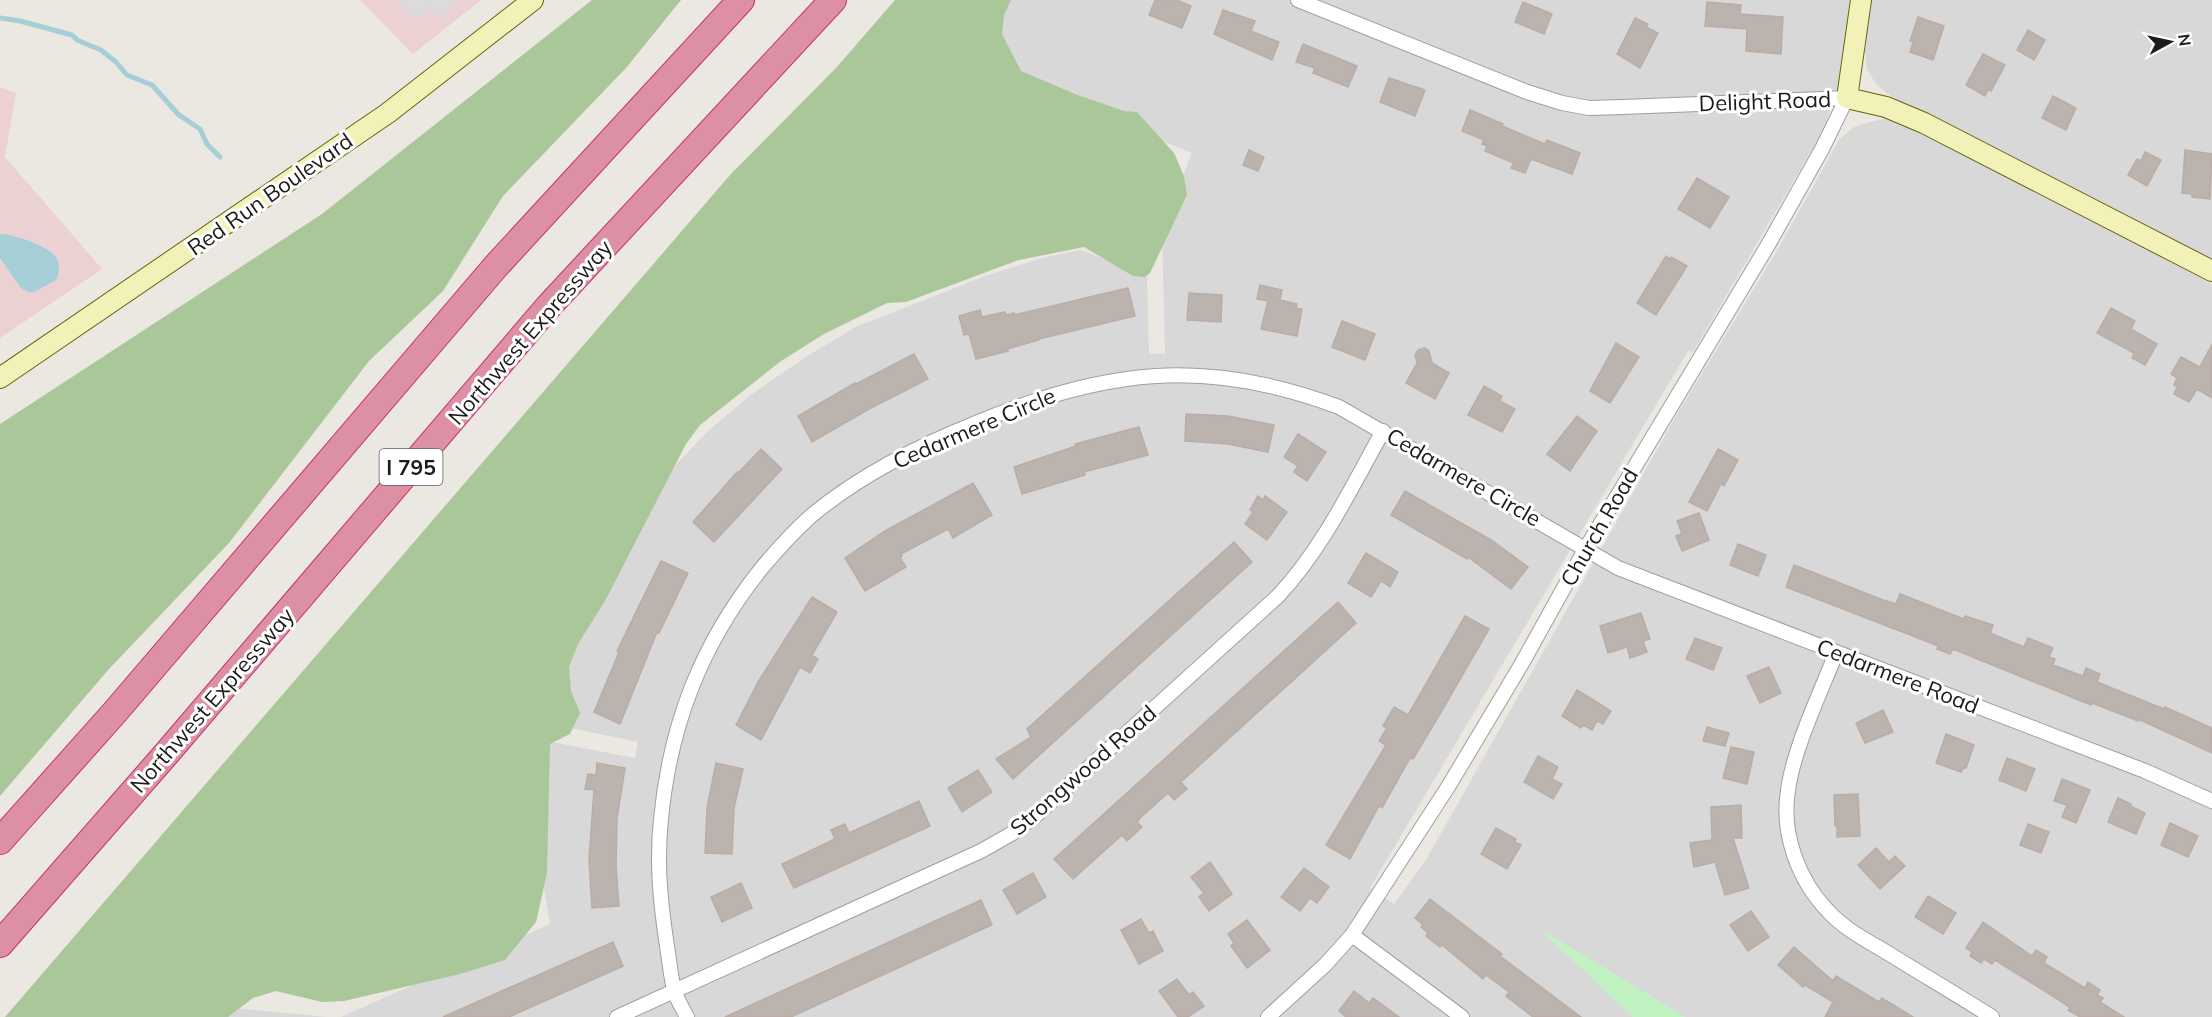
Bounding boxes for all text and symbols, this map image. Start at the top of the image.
north arrow [2140,12,2200,72]
text: N [2174,33,2196,47]
street label: Delight Road [1698,85,1832,117]
street label: Red Run Boulevard [182,126,358,262]
street label: Northwest Expressway [442,233,618,430]
street label: Cedarmere Circle [889,381,1059,475]
street label: Cedarmere Circle [1382,421,1546,533]
road number: I 795 [380,449,442,485]
street label: Church Road [1554,463,1644,591]
street label: Northwest Expressway [124,601,300,798]
street label: Cedarmere Road [1813,632,1983,720]
street label: Strongwood Road [1004,699,1162,841]

